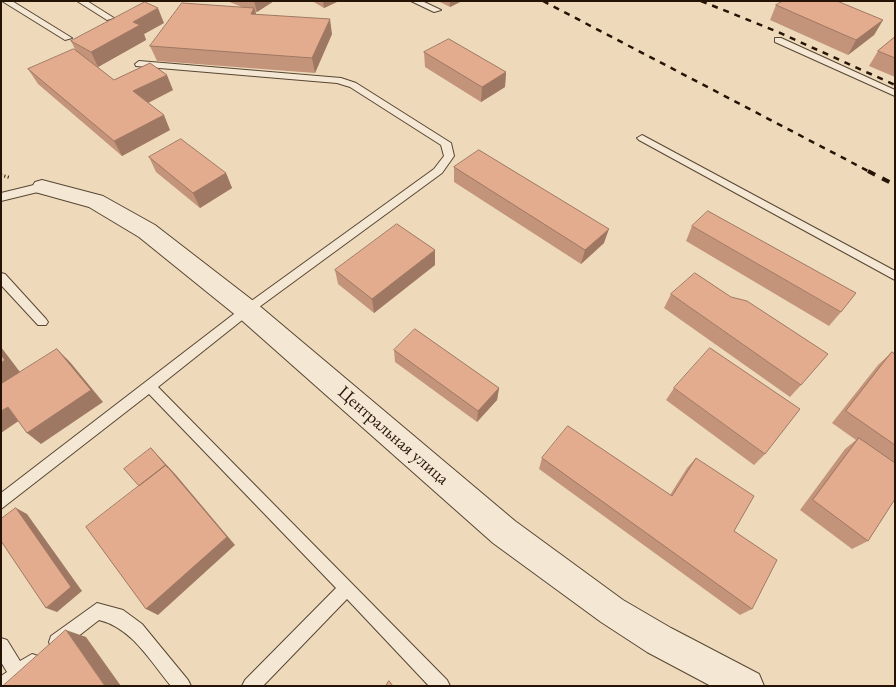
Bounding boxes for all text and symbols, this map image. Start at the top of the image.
street label: Центральная улица [333,382,453,490]

